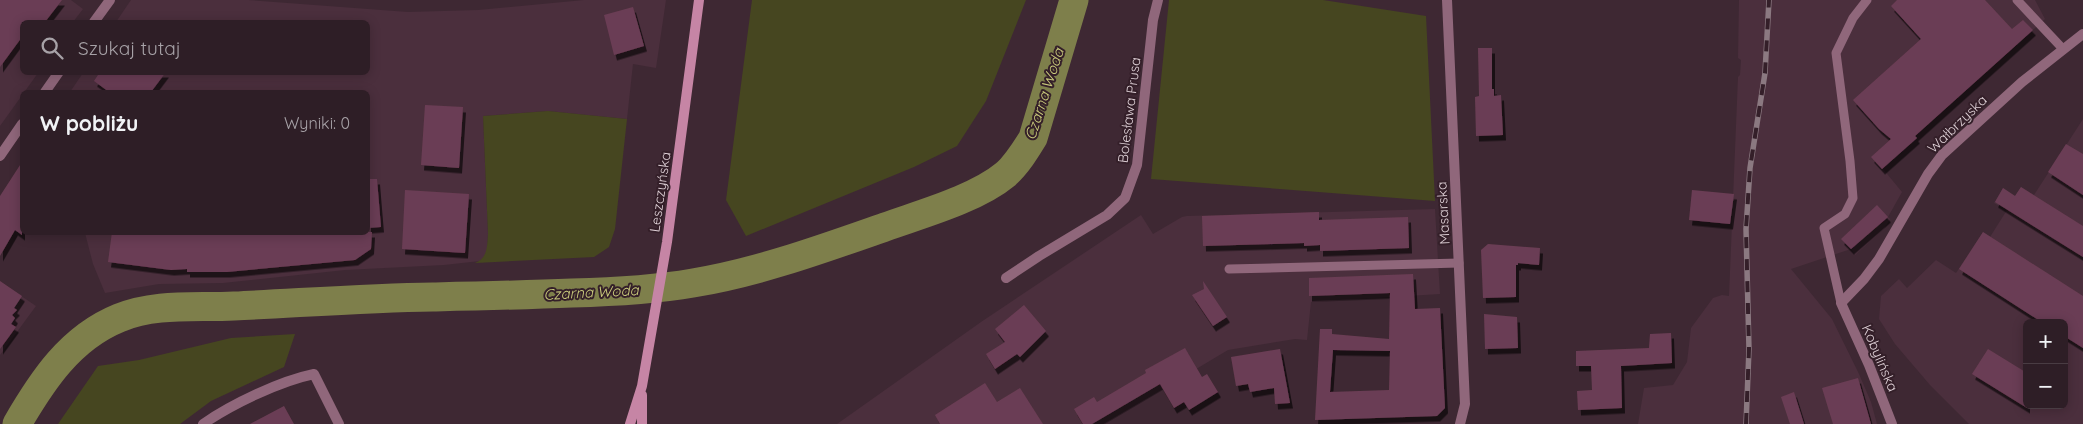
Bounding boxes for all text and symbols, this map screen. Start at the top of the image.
search box [20,20,370,75]
icon: search [38,34,66,62]
text: Szukaj tutaj [78,36,181,60]
water label: Czarna Woda [1020,45,1068,142]
street label: Bolesława Prusa [1114,56,1144,164]
street label: Wałbrzyska [1923,91,1991,157]
text: W pobliżu [40,110,138,136]
text: Wyniki: 0 [284,113,350,133]
street label: Leszczyńska [645,151,675,233]
street label: Masarska [1432,181,1454,245]
water label: Czarna Woda [543,280,640,304]
map controls [2023,319,2068,409]
button: + [2023,319,2068,364]
street label: Kobylińska [1858,322,1902,394]
button: − [2023,364,2068,409]

